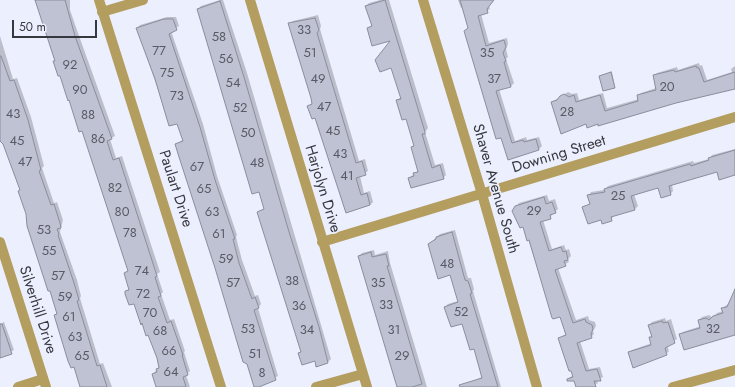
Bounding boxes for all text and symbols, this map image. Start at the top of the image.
scale bar [14,12,99,38]
text: 50 m [19,18,46,36]
house number: 33 [297,23,311,39]
house number: 58 [212,30,226,46]
house number: 77 [152,44,166,60]
house number: 51 [303,46,317,62]
house number: 35 [480,46,494,62]
house number: 56 [219,52,233,68]
house number: 92 [63,58,77,74]
house number: 75 [160,66,174,82]
house number: 49 [310,72,326,88]
house number: 37 [487,72,501,88]
house number: 54 [226,76,240,92]
house number: 20 [659,80,675,96]
house number: 90 [72,83,88,99]
house number: 73 [170,89,184,105]
house number: 47 [317,100,331,116]
house number: 52 [233,101,247,117]
house number: 28 [560,105,574,121]
house number: 43 [6,107,20,123]
house number: 88 [81,108,95,124]
street label: Shaver Avenue South [468,122,522,256]
house number: 45 [326,124,340,140]
house number: 50 [240,126,256,142]
house number: 86 [91,132,105,148]
street label: Downing Street [510,132,608,178]
house number: 45 [10,134,24,150]
street label: Harjolyn Drive [300,143,344,235]
house number: 43 [333,147,347,163]
street label: Paulart Drive [154,148,196,230]
house number: 47 [18,155,32,171]
house number: 48 [250,156,264,172]
house number: 67 [190,160,204,176]
house number: 41 [340,169,354,185]
house number: 82 [108,181,122,197]
house number: 65 [197,182,211,198]
house number: 25 [611,189,625,205]
house number: 29 [527,204,541,220]
house number: 80 [115,205,129,221]
house number: 63 [205,205,219,221]
house number: 53 [37,223,51,239]
house number: 78 [123,226,137,242]
house number: 61 [212,227,226,243]
house number: 55 [42,244,56,260]
house number: 59 [219,252,233,268]
house number: 48 [440,257,454,273]
street label: Silverhill Drive [14,264,60,356]
house number: 74 [135,264,149,280]
house number: 57 [51,269,65,285]
house number: 38 [285,274,299,290]
house number: 57 [226,276,240,292]
house number: 35 [371,276,385,292]
house number: 72 [136,287,150,303]
house number: 59 [58,290,72,306]
house number: 33 [379,298,393,314]
house number: 36 [292,299,306,315]
house number: 52 [454,305,468,321]
house number: 70 [143,306,157,322]
house number: 61 [62,310,76,326]
house number: 53 [241,322,255,338]
house number: 32 [706,322,720,338]
house number: 34 [300,323,314,339]
house number: 31 [388,323,400,339]
house number: 68 [153,324,167,340]
house number: 63 [68,330,82,346]
house number: 66 [162,344,176,360]
house number: 51 [248,347,262,363]
house number: 65 [75,349,89,365]
house number: 29 [395,349,409,365]
house number: 64 [163,365,179,381]
house number: 8 [258,366,266,382]

